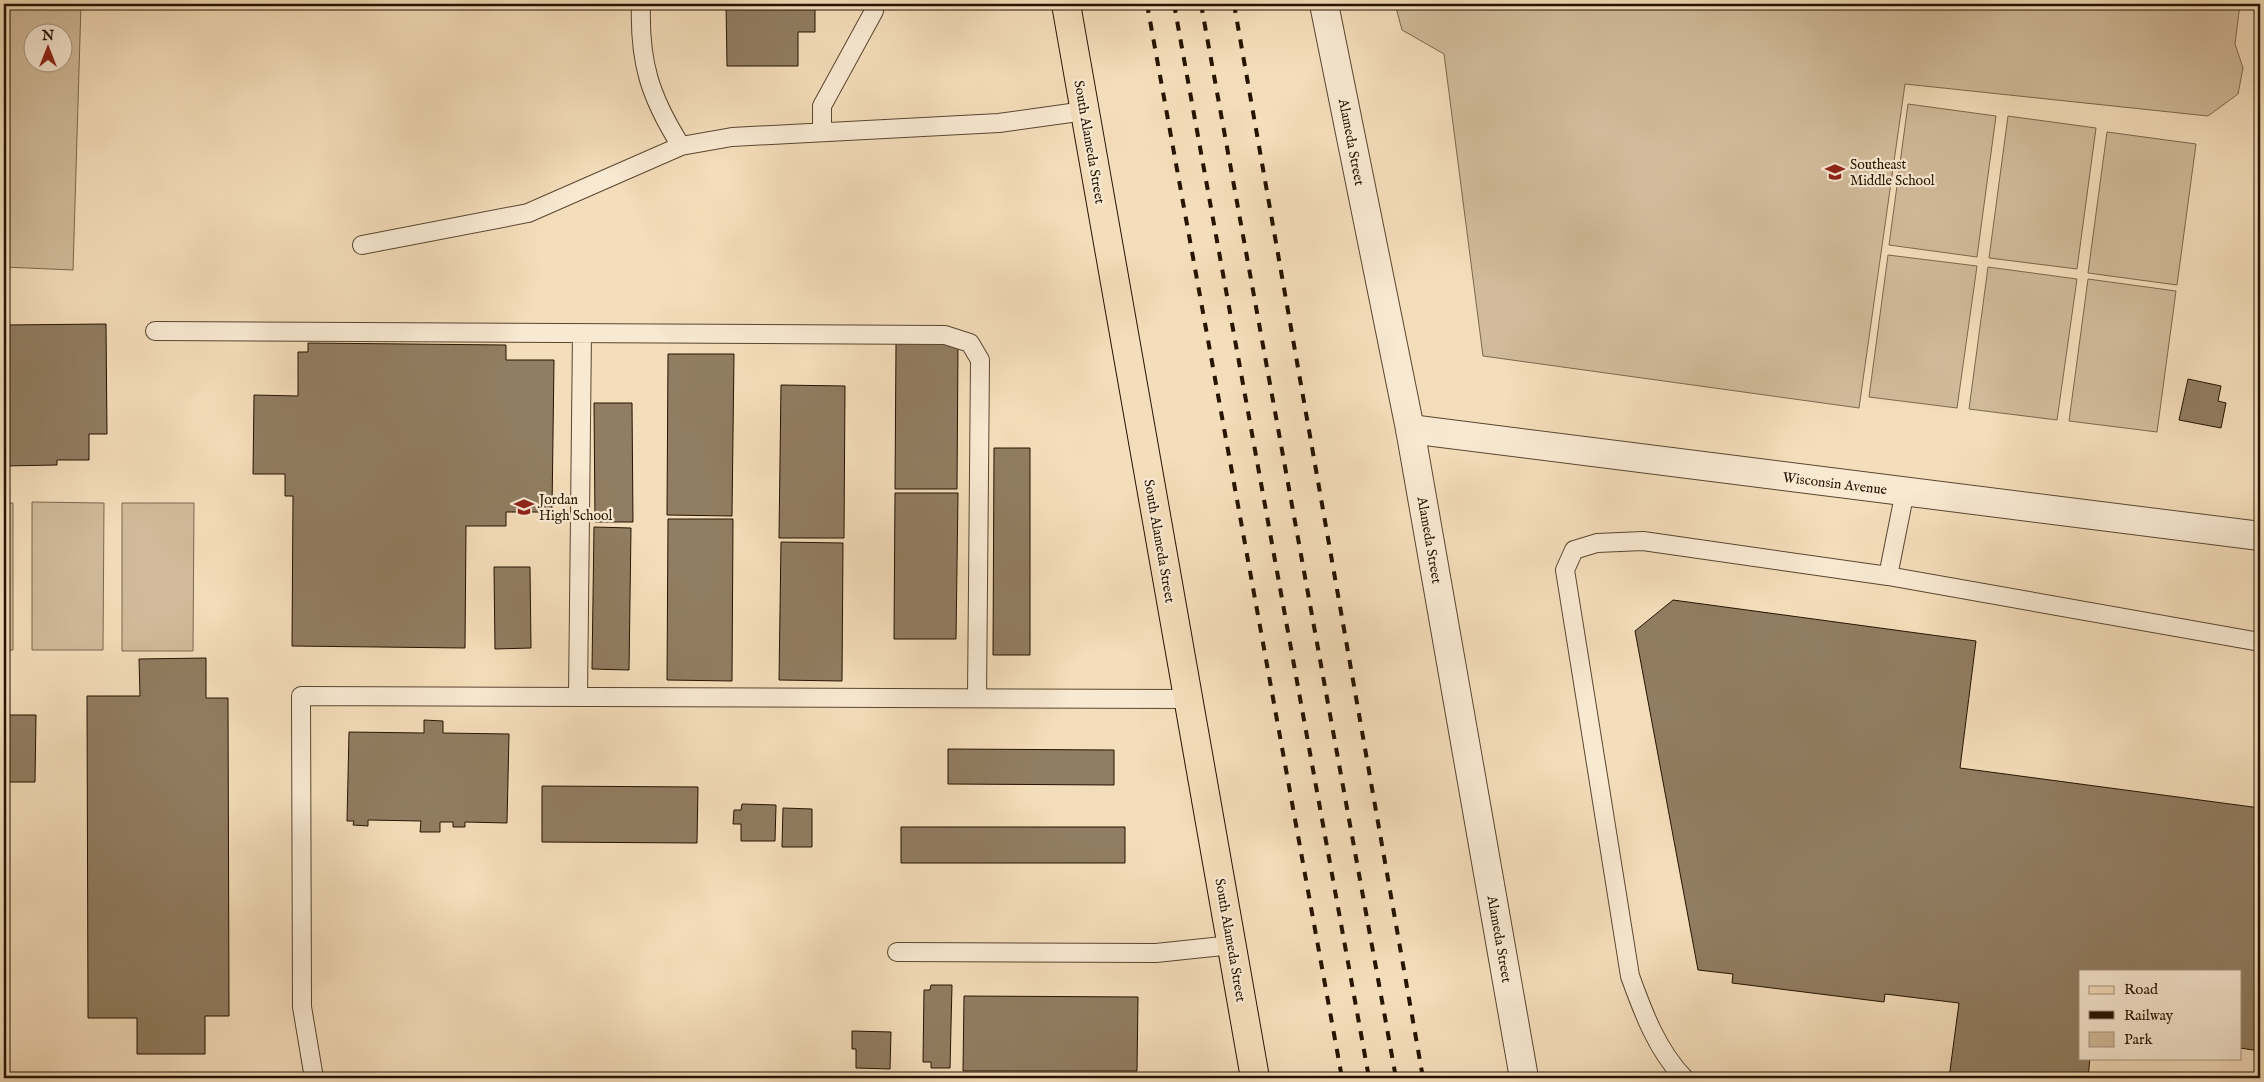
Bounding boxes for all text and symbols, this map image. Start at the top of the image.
north arrow [22,22,72,72]
text: N [41,27,54,45]
street label: South Alameda Street [1069,79,1109,206]
street label: Alameda Street [1334,96,1368,187]
place label: Southeast Middle School [1850,156,1935,190]
school or university icon: Southeast Middle School [1824,161,1846,183]
street label: Wisconsin Avenue [1782,469,1889,499]
street label: South Alameda Street [1139,478,1179,605]
place label: Jordan High School [537,491,612,525]
street label: Alameda Street [1412,494,1446,585]
school or university icon: Jordan High School [513,496,535,518]
street label: South Alameda Street [1210,877,1250,1004]
street label: Alameda Street [1482,893,1516,984]
legend [2079,970,2242,1060]
text: Road [2124,980,2159,999]
text: Railway [2124,1006,2174,1025]
text: Park [2124,1030,2154,1049]

